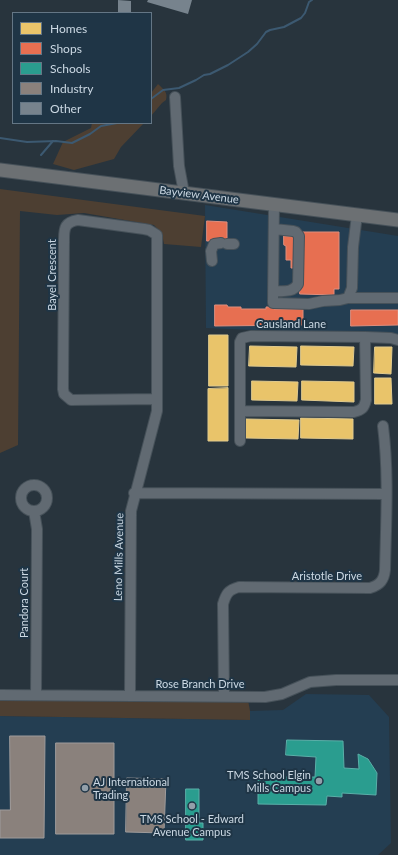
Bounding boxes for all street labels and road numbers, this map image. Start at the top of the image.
street label: Bayview Avenue [159,184,239,206]
street label: Bayel Crescent [45,239,59,311]
street label: Causland Lane [256,317,326,331]
street label: Leno Mills Avenue [112,513,126,601]
street label: Pandora Court [17,568,31,638]
street label: Aristotle Drive [292,569,362,583]
street label: Rose Branch Drive [155,677,245,691]

